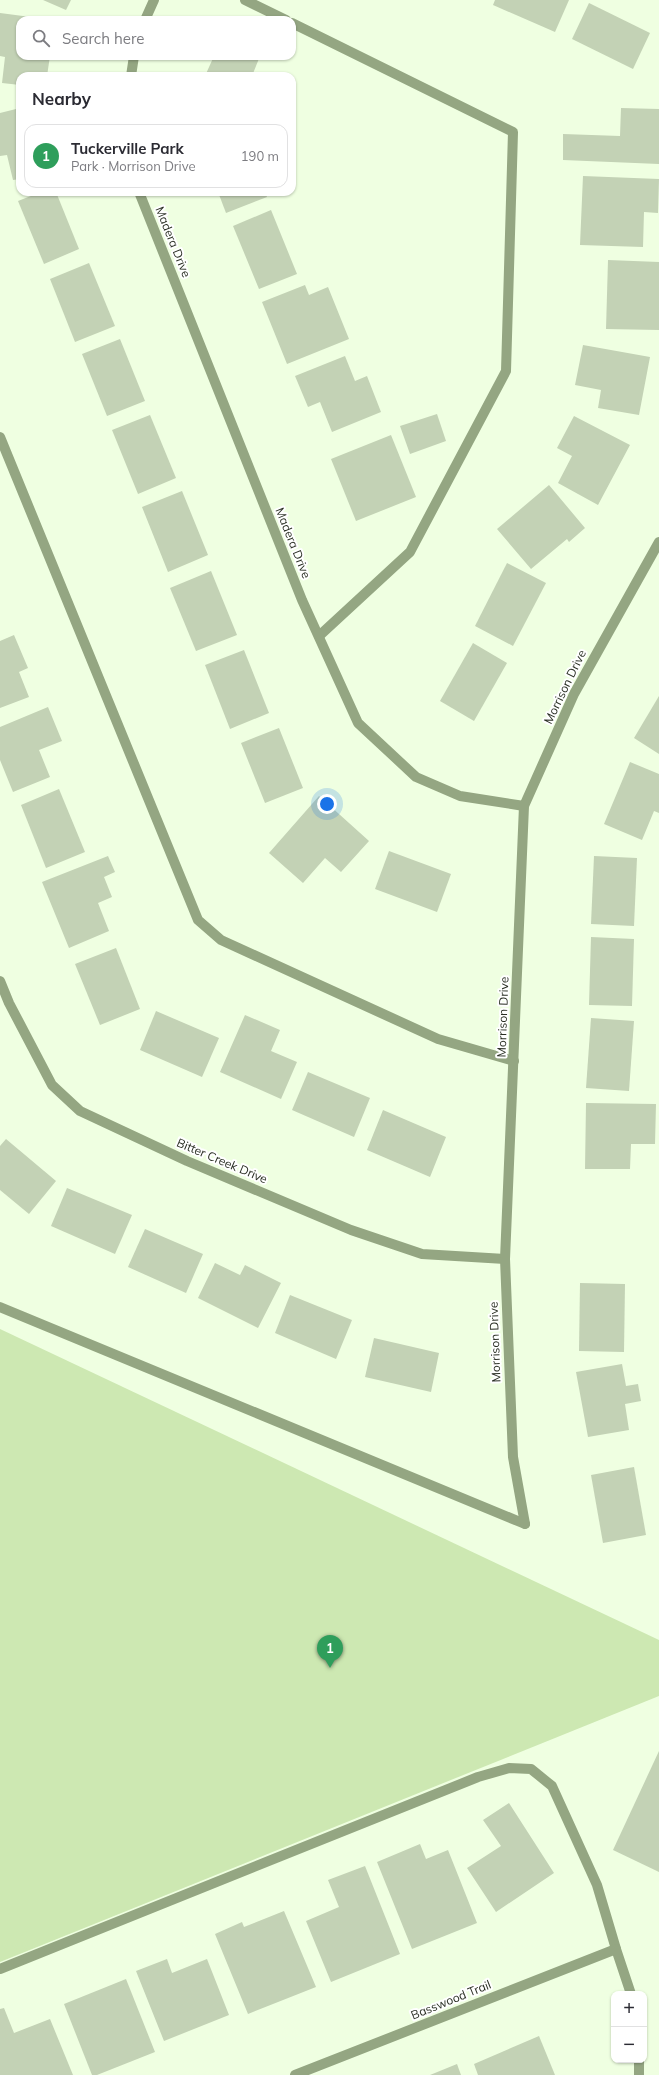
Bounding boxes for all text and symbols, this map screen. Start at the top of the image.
search box [16,16,296,60]
icon: search [30,27,52,49]
text: Search here [62,29,144,48]
text: Nearby [32,88,91,109]
text: Tuckerville Park [71,139,184,158]
text: 1 [42,148,50,164]
text: 190 m [241,148,279,164]
text: Park · Morrison Drive [71,158,196,174]
street label: Madera Drive [152,204,194,279]
street label: Madera Drive [272,505,314,580]
street label: Morrison Drive [540,647,589,726]
your location [317,794,337,814]
street label: Morrison Drive [494,976,511,1058]
street label: Bitter Creek Drive [175,1135,270,1186]
street label: Morrison Drive [486,1301,503,1383]
pin: 1 [317,1635,343,1668]
street label: Basswood Trail [409,1977,493,2022]
map controls [611,1991,647,2063]
button: + [611,1991,647,2027]
button: − [611,2027,647,2063]

